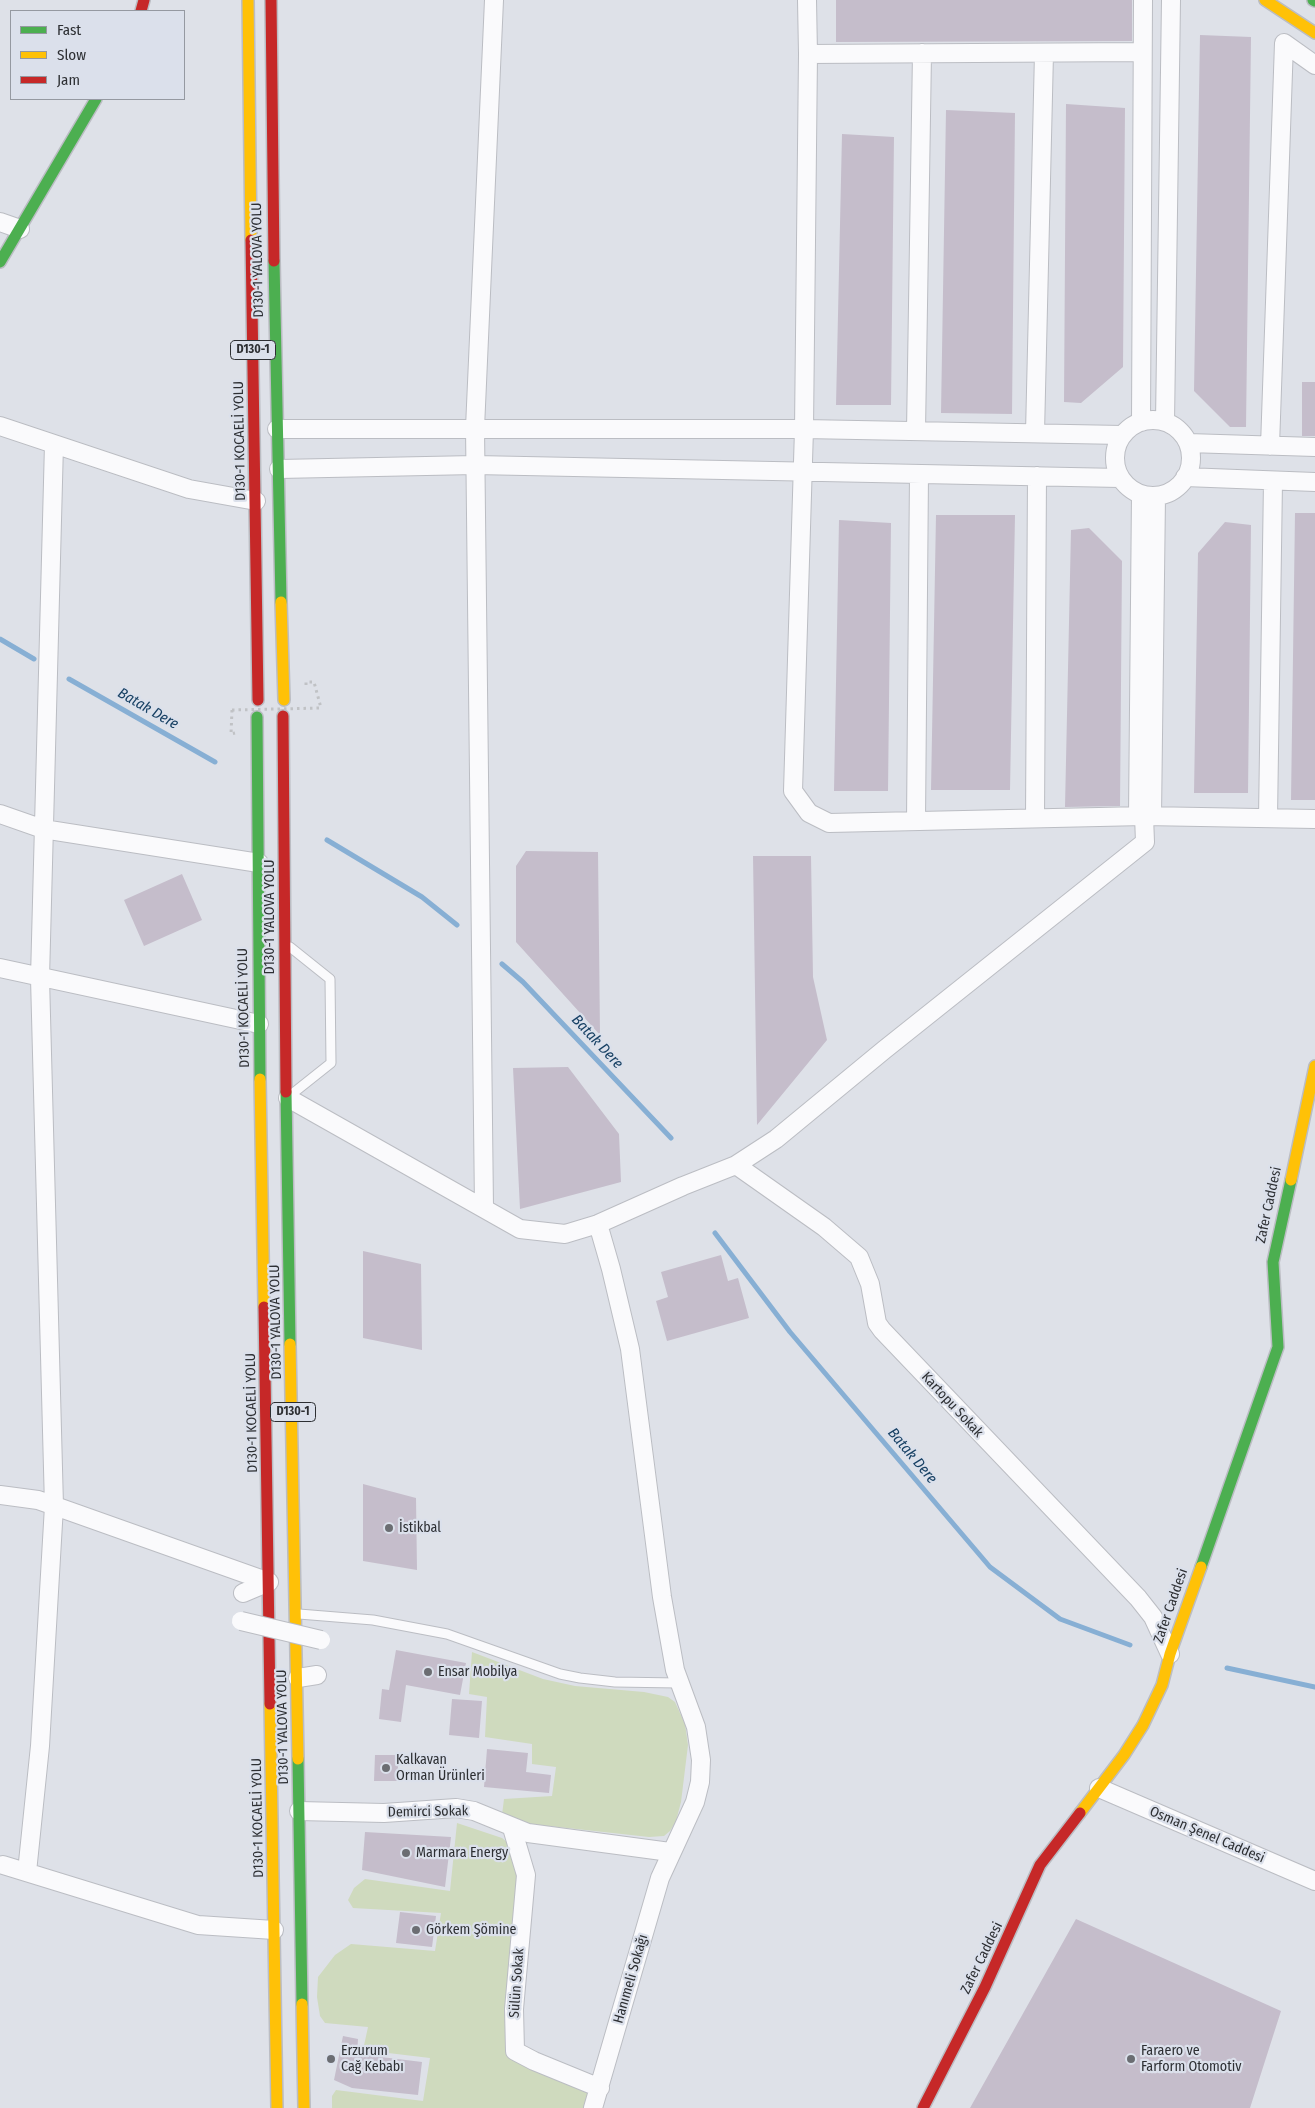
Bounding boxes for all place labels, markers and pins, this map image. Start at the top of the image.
place label: İstikbal [399,1520,441,1536]
marker: İstikbal [383,1522,395,1534]
place label: Ensar Mobilya [438,1664,517,1680]
marker: Ensar Mobilya [422,1666,434,1678]
place label: Kalkavan Orman Ürünleri [396,1752,485,1784]
marker: Kalkavan Orman Ürünleri [380,1762,392,1774]
place label: Marmara Energy [416,1845,508,1861]
marker: Marmara Energy [400,1847,412,1859]
place label: Görkem Şömine [426,1922,517,1938]
marker: Görkem Şömine [410,1924,422,1936]
place label: Erzurum Cağ Kebabı [341,2043,404,2076]
place label: Faraero ve Farform Otomotiv [1141,2043,1241,2076]
marker: Erzurum Cağ Kebabı [325,2053,337,2065]
marker: Faraero ve Farform Otomotiv [1125,2053,1137,2065]

